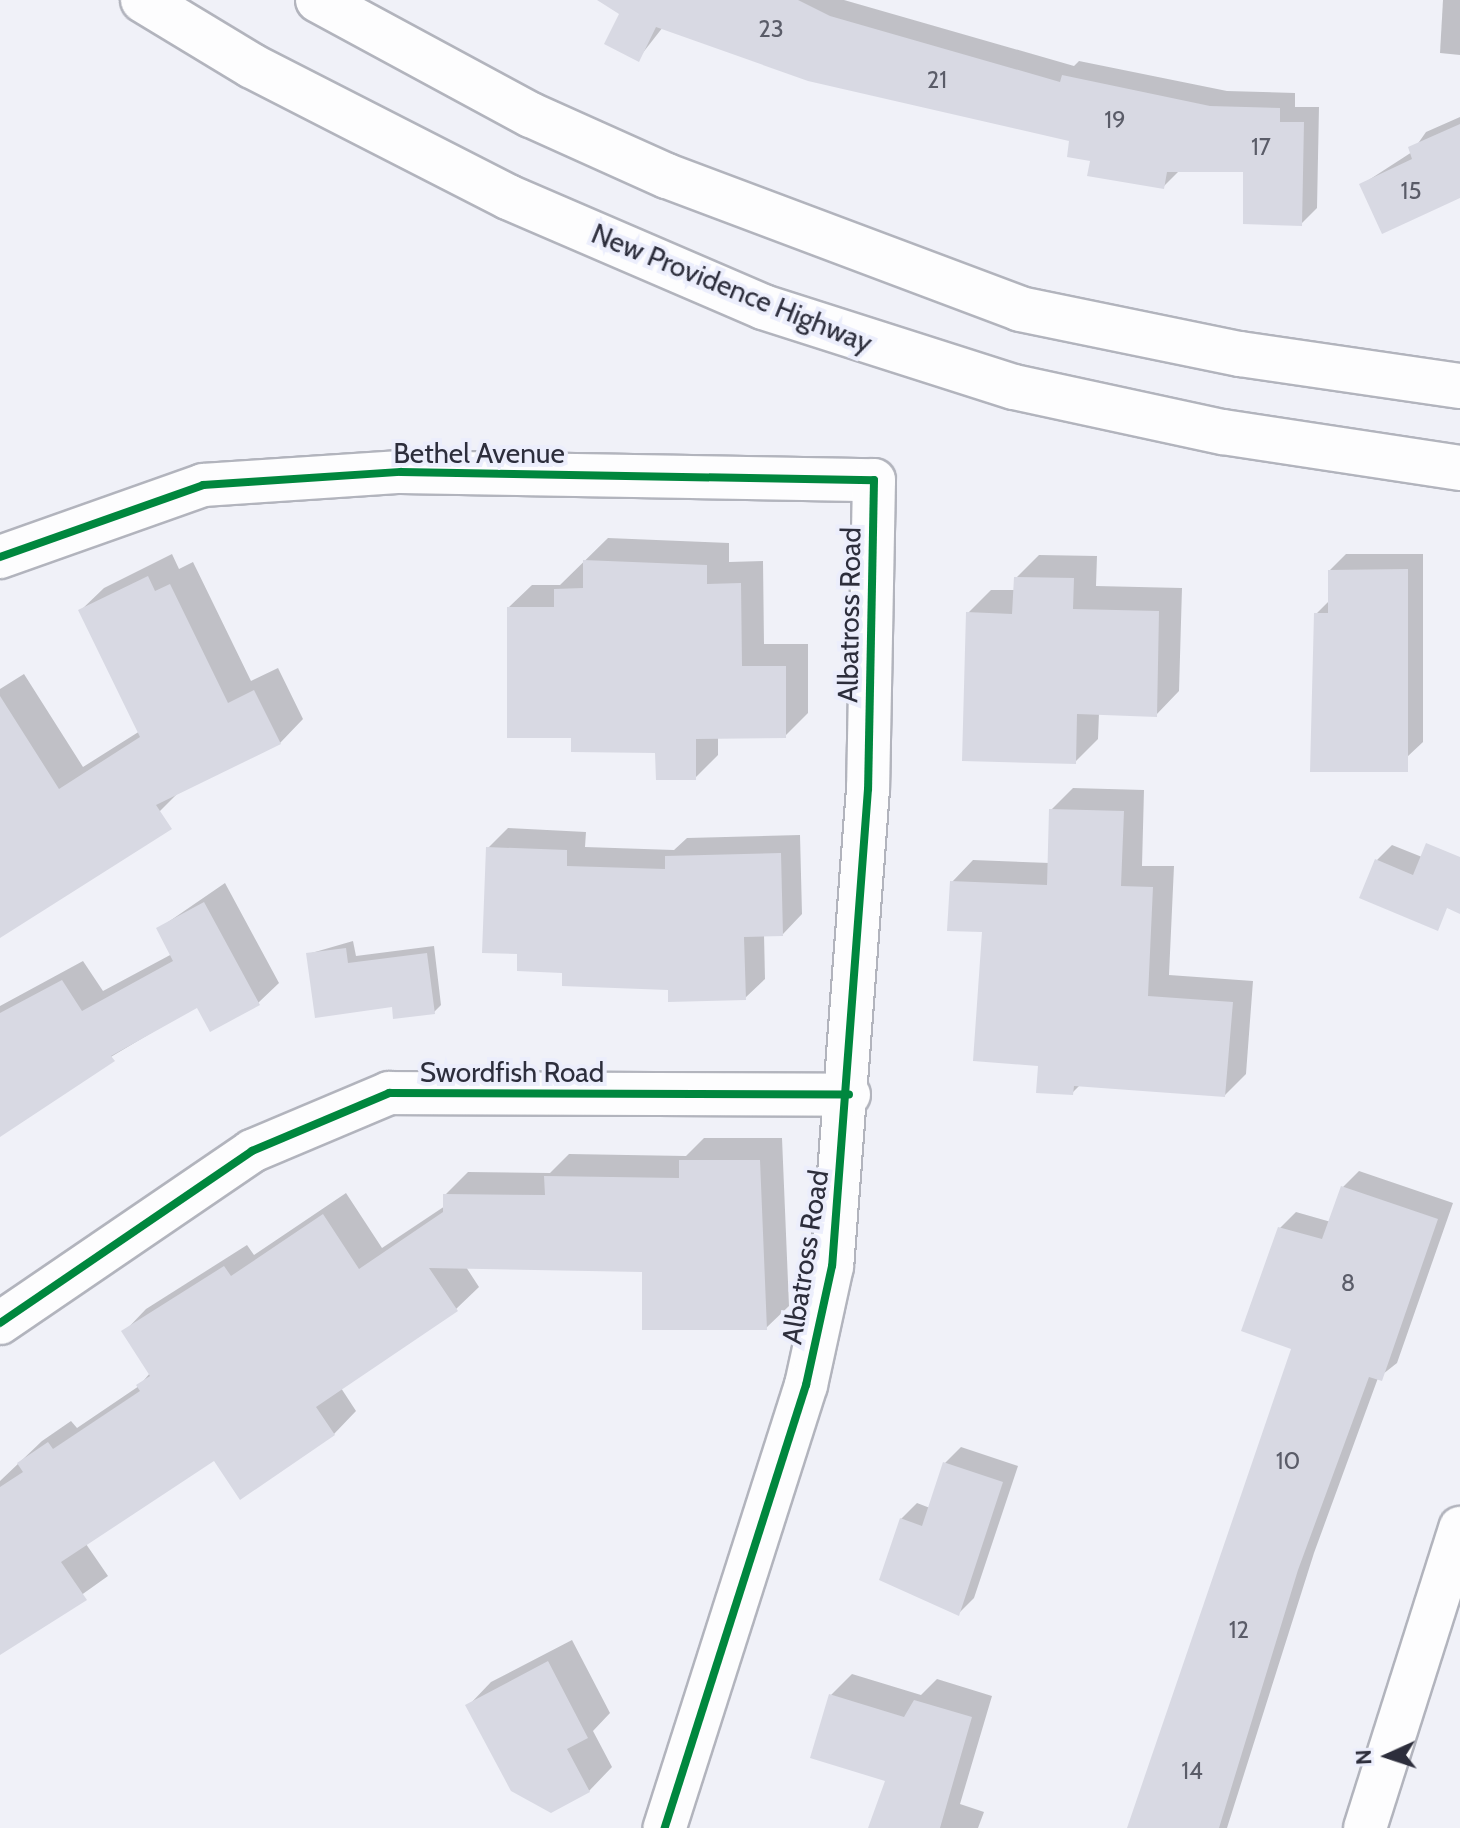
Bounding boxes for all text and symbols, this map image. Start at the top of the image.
house number: 23 [758,15,784,43]
house number: 21 [927,66,947,94]
house number: 19 [1104,106,1126,134]
house number: 17 [1251,133,1271,161]
house number: 15 [1401,177,1421,205]
street label: New Providence Highway [587,216,877,360]
street label: Bethel Avenue [393,436,565,470]
street label: Albatross Road [831,527,867,703]
street label: Swordfish Road [420,1055,604,1089]
street label: Albatross Road [775,1168,835,1346]
house number: 8 [1341,1269,1355,1297]
house number: 10 [1276,1447,1300,1475]
house number: 12 [1229,1616,1249,1644]
north arrow [1348,1716,1428,1796]
text: N [1350,1749,1377,1766]
house number: 14 [1181,1757,1203,1785]

